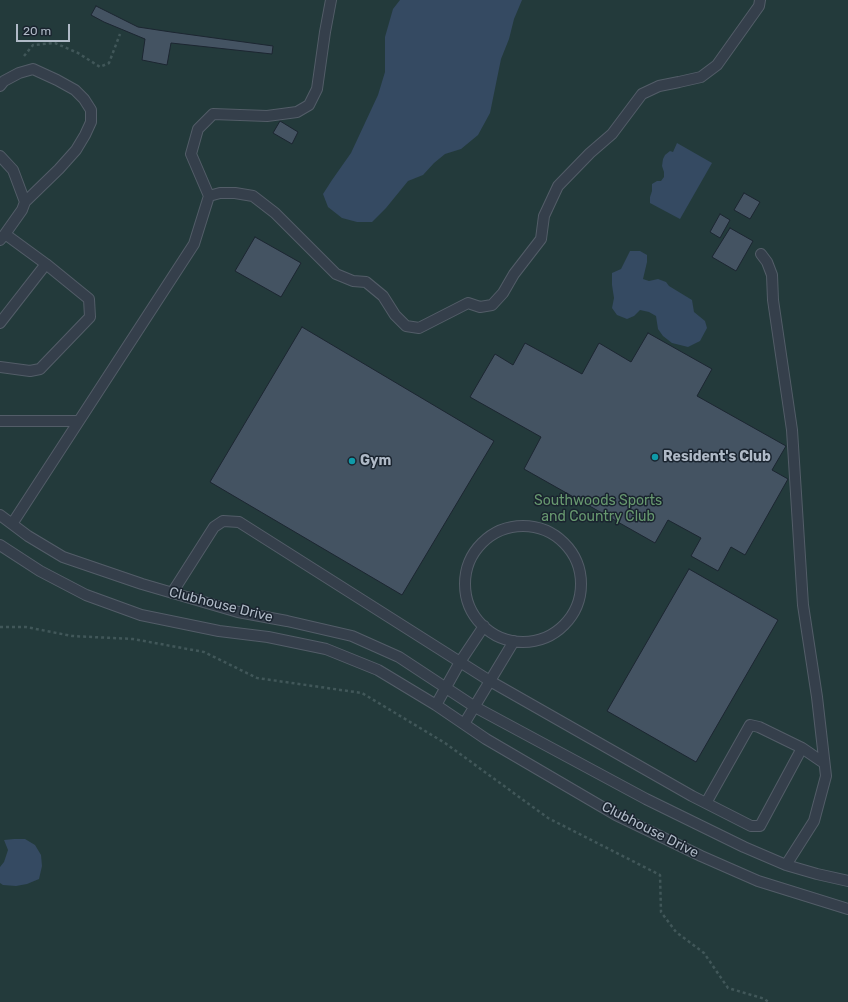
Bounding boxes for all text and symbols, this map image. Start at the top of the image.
scale bar [18,16,72,42]
text: 20 m [23,24,51,38]
place label: Resident's Club [663,449,771,465]
marker: Resident's Club [650,452,660,462]
place label: Gym [360,453,391,469]
marker: Gym [347,456,357,466]
park label: Southwoods Sports and Country Club [534,493,662,526]
street label: Clubhouse Drive [167,584,275,626]
street label: Clubhouse Drive [599,798,701,862]

